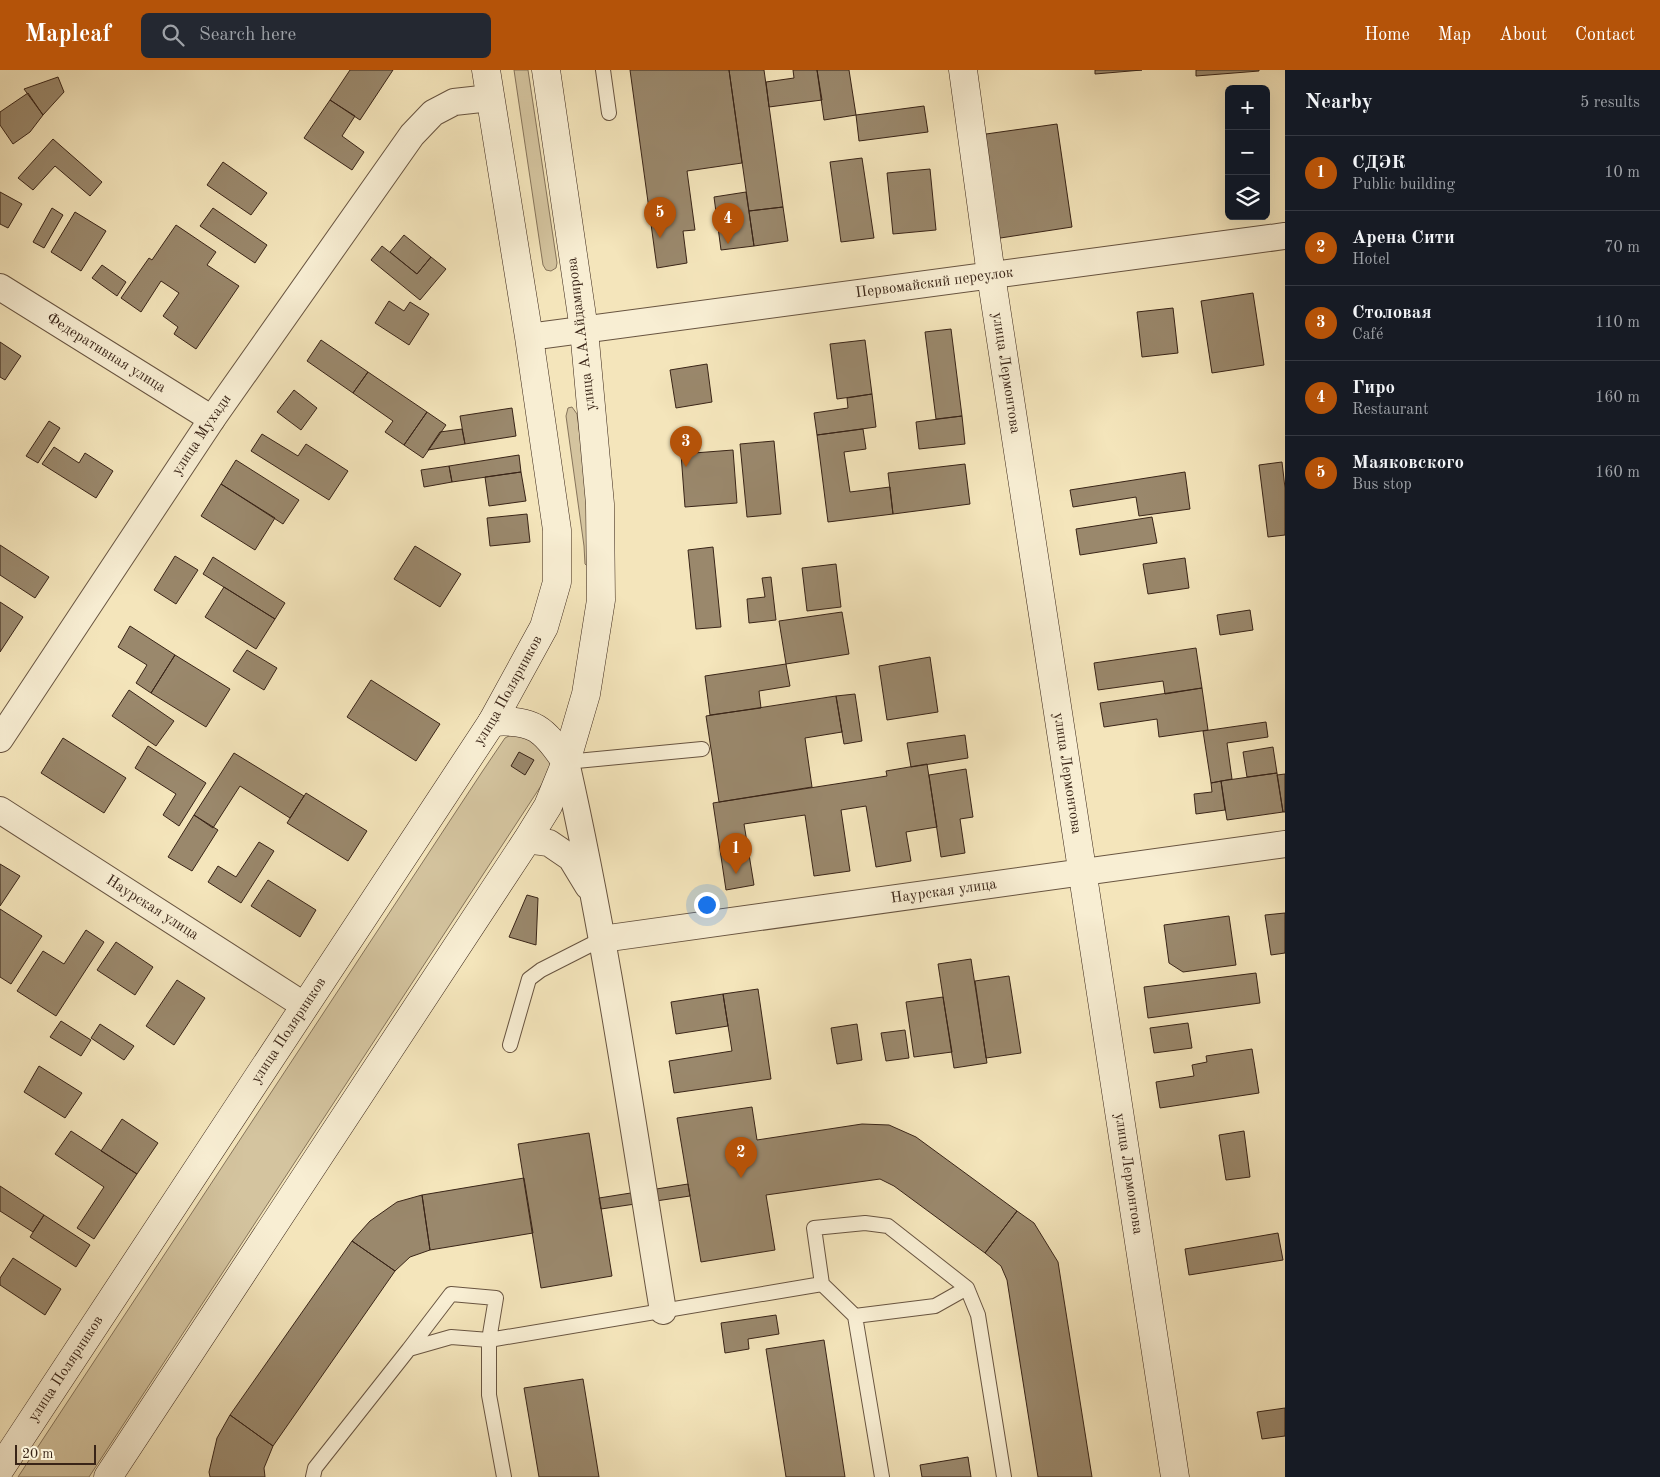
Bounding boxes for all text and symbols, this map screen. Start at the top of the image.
search box [141,13,491,58]
icon: search [159,21,187,49]
text: Mapleaf [25,23,111,47]
text: Search here [199,26,296,45]
text: Home [1364,26,1410,44]
text: Map [1438,26,1471,44]
text: About [1499,26,1547,44]
text: Contact [1575,26,1635,44]
map controls [1225,85,1270,220]
button: + [1225,85,1270,130]
text: Nearby [1305,92,1373,113]
text: 5 results [1580,95,1640,111]
button: − [1225,130,1270,175]
text: СДЭК [1352,154,1405,173]
text: 1 [1316,165,1326,181]
text: 10 m [1604,165,1640,181]
button: layers [1225,175,1270,220]
text: Public building [1352,177,1455,193]
pin: 5 [644,197,676,238]
pin: 4 [712,203,744,244]
text: Арена Сити [1352,229,1455,248]
text: 2 [1316,240,1326,256]
text: 70 m [1604,240,1640,256]
text: Hotel [1352,252,1390,268]
street label: улица А.А.Айдамирова [565,256,599,412]
street label: Первомайский переулок [854,265,1015,301]
text: Столовая [1352,304,1432,323]
street label: Федеративная улица [44,310,169,396]
street label: улица Лермонтова [989,311,1023,435]
text: 3 [1316,315,1326,331]
text: 110 m [1595,315,1640,331]
text: Café [1352,327,1383,343]
text: Гиро [1352,379,1395,398]
text: 4 [1316,390,1326,406]
text: 160 m [1595,390,1640,406]
street label: улица Мухади [169,392,234,478]
text: Restaurant [1352,402,1429,418]
pin: 3 [670,426,702,467]
text: Маяковского [1352,454,1464,473]
text: 5 [1316,465,1326,481]
text: 160 m [1595,465,1640,481]
text: Bus stop [1352,477,1412,493]
street label: улица Полярников [471,633,545,748]
street label: улица Лермонтова [1051,712,1084,836]
pin: 1 [720,833,752,874]
street label: Наурская улица [103,873,202,943]
street label: Наурская улица [890,877,998,906]
your location [694,892,720,918]
street label: улица Полярников [249,975,329,1086]
street label: улица Лермонтова [1112,1112,1145,1236]
pin: 2 [725,1137,757,1178]
street label: улица Полярников [26,1313,106,1425]
scale bar [15,1442,96,1465]
text: 20 m [22,1447,53,1461]

